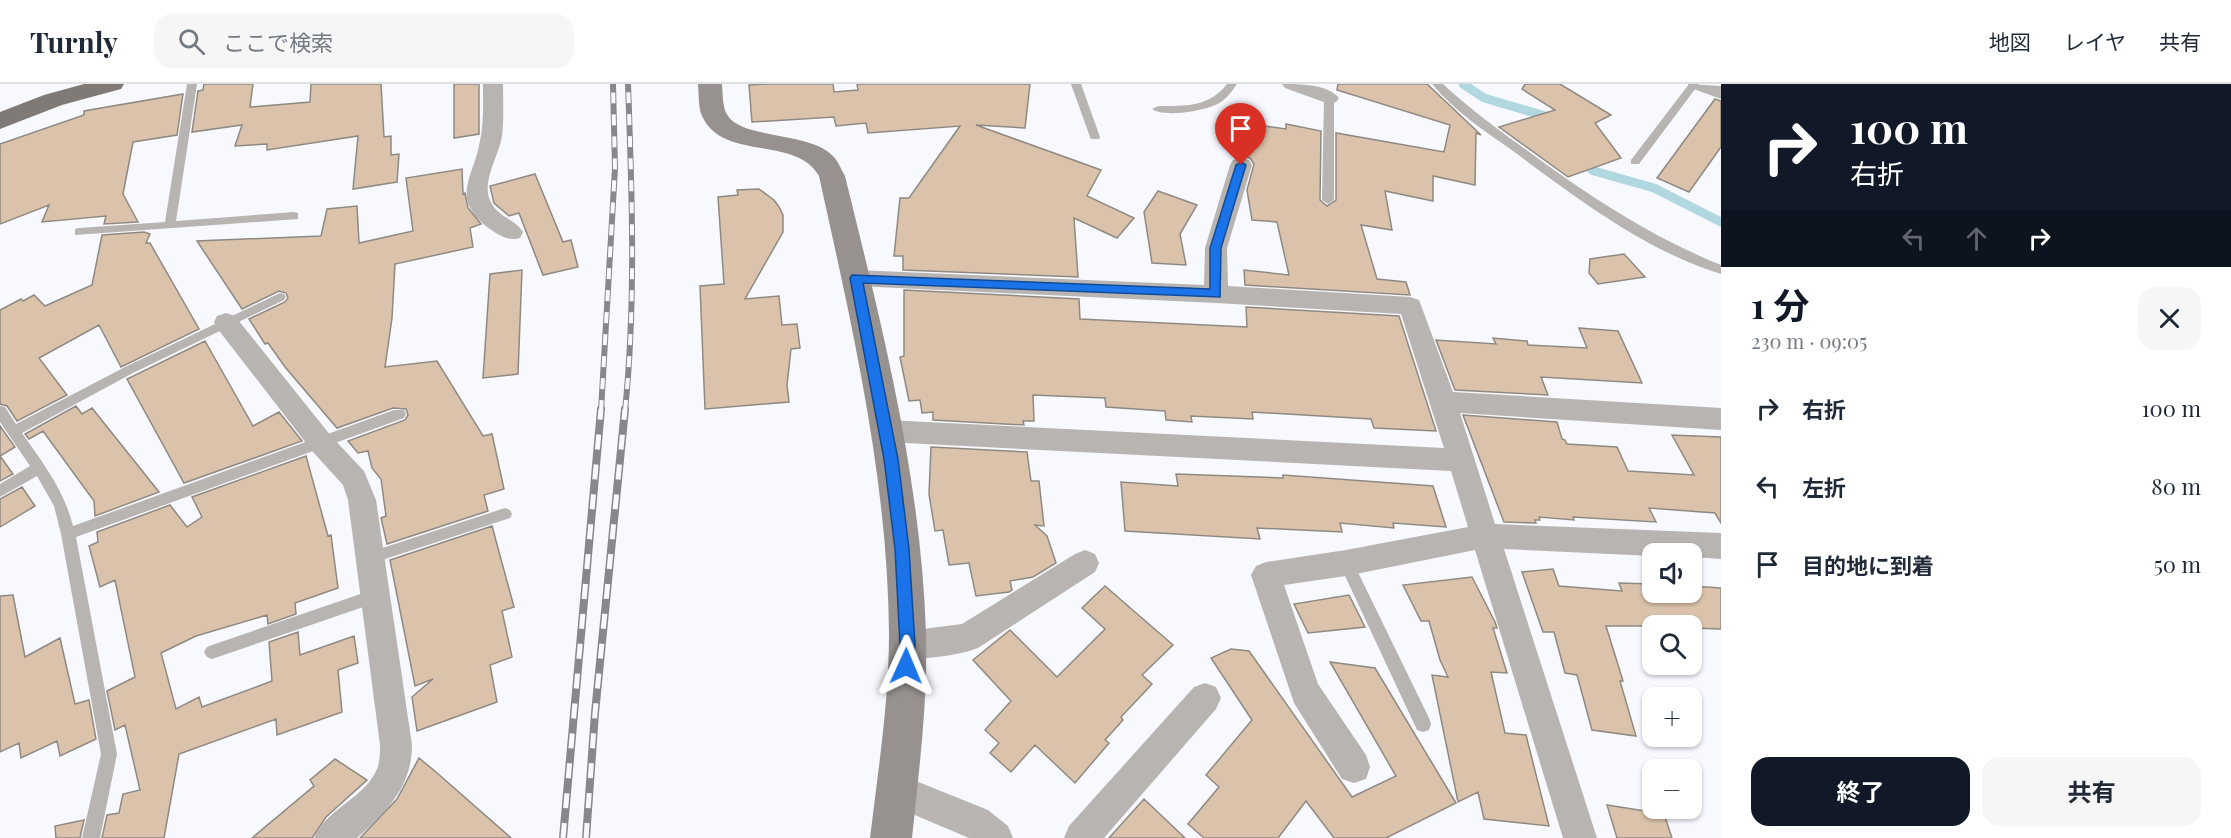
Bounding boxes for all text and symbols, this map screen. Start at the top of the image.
search box [154,14,574,68]
text: Turnly [30,23,118,60]
icon: search [175,25,208,58]
text: ここで検索 [223,27,333,57]
text: 地図 [1989,27,2031,55]
text: レイヤ [2064,27,2126,55]
text: 共有 [2159,27,2201,55]
text: 100 m [1850,99,1968,155]
pin [1215,103,1266,165]
icon: right [1751,108,1829,186]
icon: arrive [1224,112,1257,145]
text: 右折 [1850,155,1904,191]
icon: left [1897,222,1930,255]
icon: ahead [1960,222,1993,255]
icon: right [2023,222,2056,255]
text: 1 分 [1751,280,1809,328]
button: close [2138,287,2201,350]
text: 230 m · 09:05 [1751,327,1867,354]
icon: right [1751,392,1784,425]
text: 100 m [2141,393,2201,423]
text: 右折 [1802,394,1846,424]
icon: left [1751,470,1784,503]
text: 80 m [2151,471,2201,501]
text: 左折 [1802,472,1846,502]
map controls [1642,543,1702,819]
button: sound [1642,543,1702,603]
icon: arrive [1751,548,1784,581]
text: 50 m [2154,549,2201,579]
text: 目的地に到着 [1802,550,1934,580]
button: search [1642,615,1702,675]
position arrow [874,634,938,698]
button: + [1642,687,1702,747]
button: 終了 [1751,757,1970,826]
button: 共有 [1982,757,2201,826]
button: − [1642,759,1702,819]

